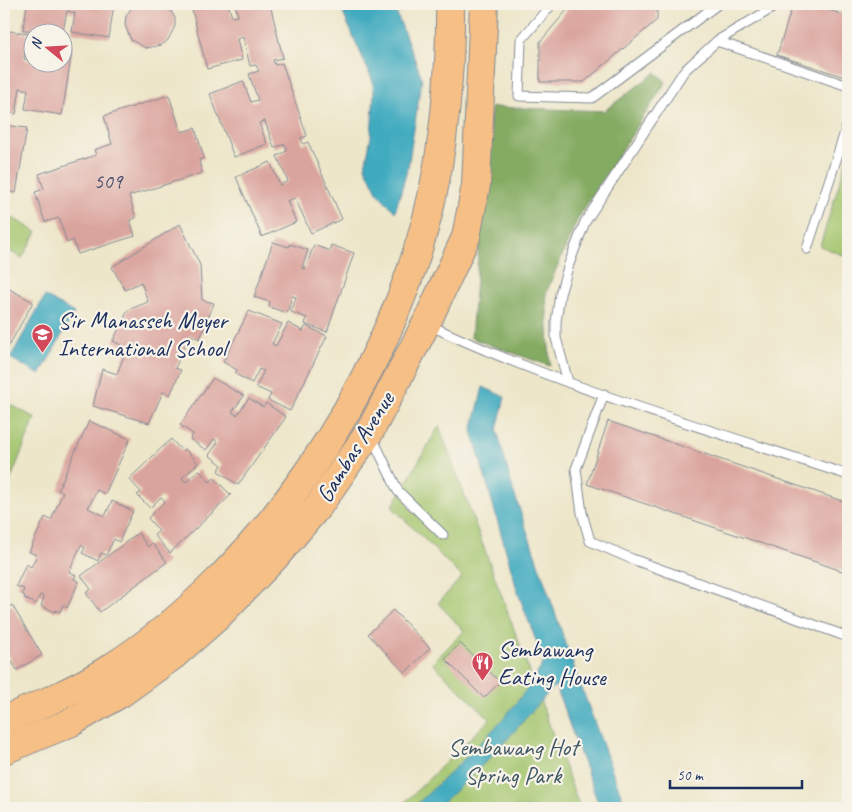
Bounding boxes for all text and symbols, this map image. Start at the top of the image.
north arrow [22,22,72,72]
text: N [27,35,46,51]
house number: 509 [94,168,124,194]
place label: Sir Manasseh Meyer International School [58,305,230,363]
school or university icon: Sir Manasseh Meyer International School [30,322,54,353]
street label: Gambas Avenue [309,384,402,508]
place label: Sembawang Eating House [498,634,608,692]
restaurant icon: Sembawang Eating House [470,651,494,682]
park label: Sembawang Hot Spring Park [448,732,581,790]
scale bar [670,757,802,789]
text: 50 m [677,766,704,785]

